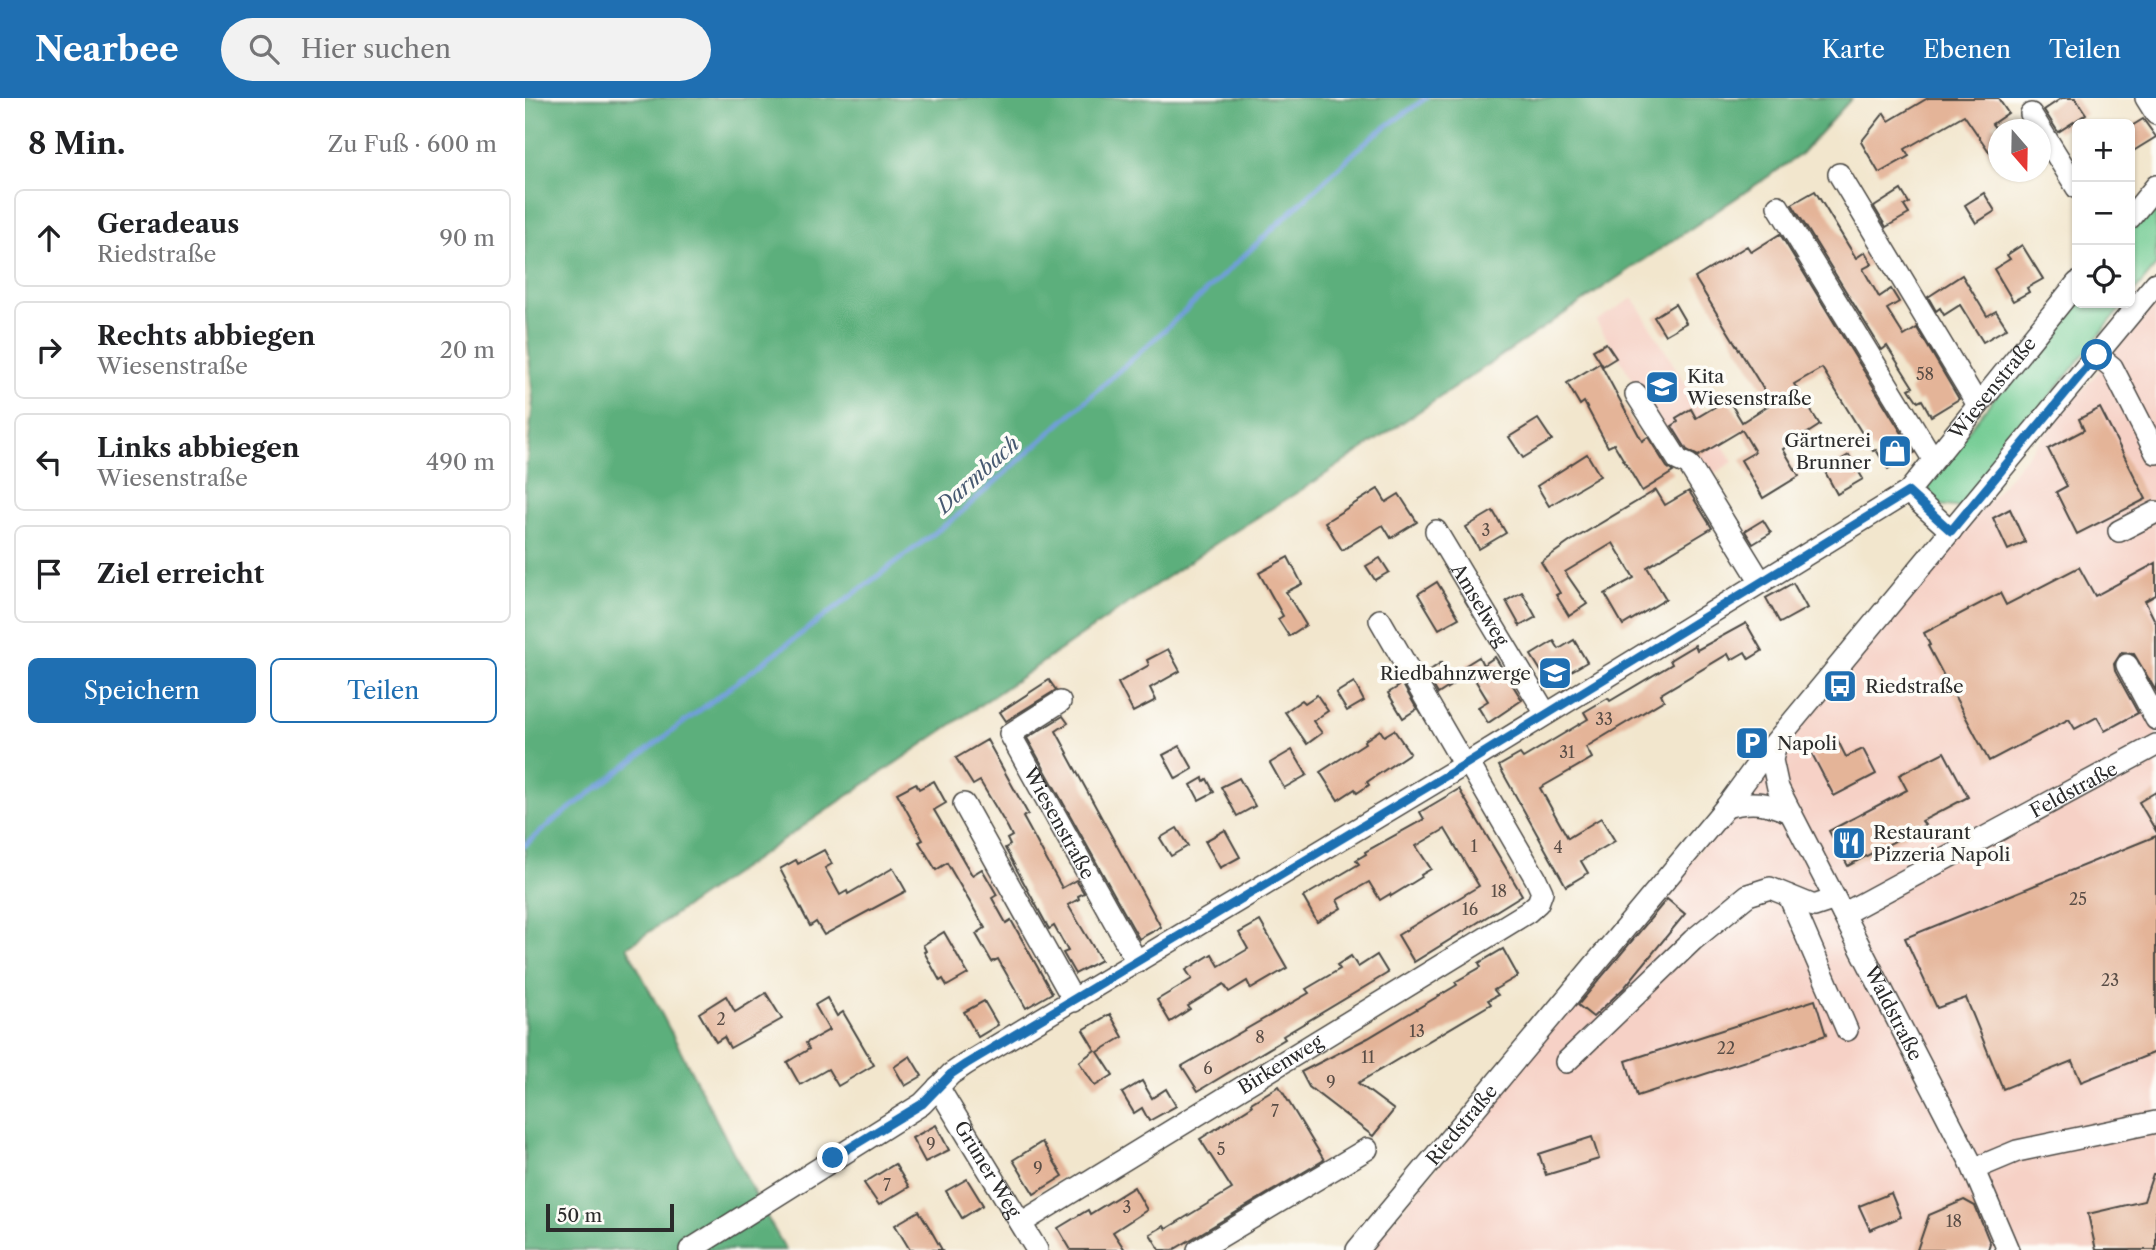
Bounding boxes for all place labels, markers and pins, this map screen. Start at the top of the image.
place label: Kita Wiesenstraße [1686,365,1812,410]
school or university icon: Kita Wiesenstraße [1643,368,1681,406]
place label: Gärtnerei Brunner [1784,429,1871,474]
shop icon: Gärtnerei Brunner [1876,432,1914,470]
school or university icon: Riedbahnzwerge [1536,654,1574,692]
place label: Riedbahnzwerge [1380,662,1531,685]
bus stop icon: Riedstraße [1821,667,1859,705]
place label: Riedstraße [1865,675,1964,698]
parking icon: Napoli [1733,724,1771,762]
place label: Napoli [1777,732,1837,755]
place label: Restaurant Pizzeria Napoli [1873,821,2010,866]
restaurant icon: Restaurant Pizzeria Napoli [1830,824,1868,862]

